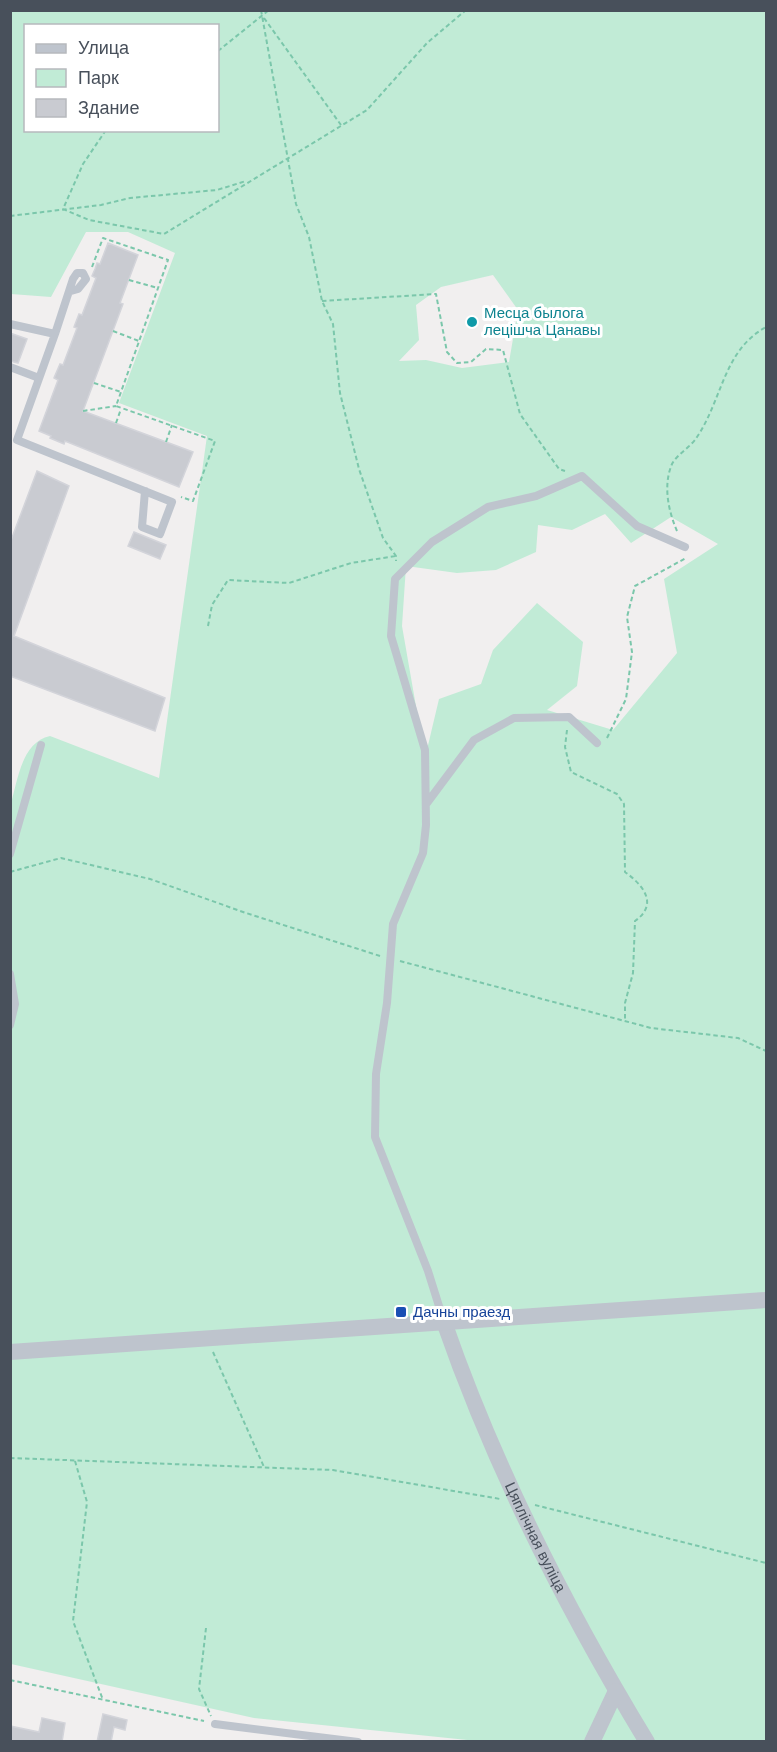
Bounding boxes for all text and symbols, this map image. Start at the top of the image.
legend [24,24,219,132]
text: Улица [78,38,130,58]
text: Парк [78,68,119,88]
text: Здание [78,98,139,118]
place label: Месца былога лецішча Цанавы [484,304,601,338]
marker: Месца былога лецішча Цанавы [465,315,479,329]
place label: Дачны праезд [413,1303,511,1320]
marker: Дачны праезд [394,1305,408,1319]
street label: Цяплічная вуліца [502,1479,570,1595]

